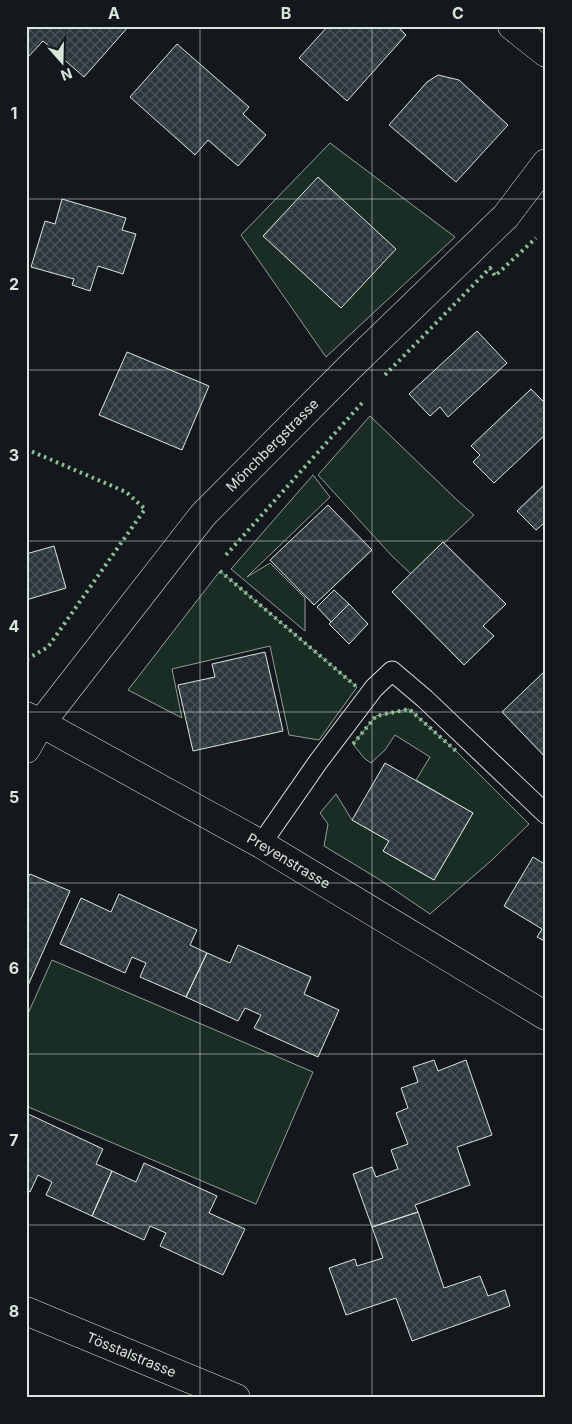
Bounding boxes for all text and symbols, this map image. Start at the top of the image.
text: A [108,3,120,23]
text: B [281,3,291,23]
text: C [452,3,464,23]
north arrow [38,38,88,88]
text: N [59,65,75,84]
text: 1 [11,103,17,123]
text: 2 [9,274,19,294]
street label: Mönchbergstrasse [222,395,322,495]
text: 3 [9,445,19,465]
text: 4 [9,616,20,636]
text: 5 [9,787,19,807]
street label: Preyenstrasse [244,829,334,892]
text: 6 [9,958,19,978]
text: 7 [9,1130,19,1150]
text: 8 [9,1301,19,1321]
street label: Tösstalstrasse [84,1328,179,1380]

